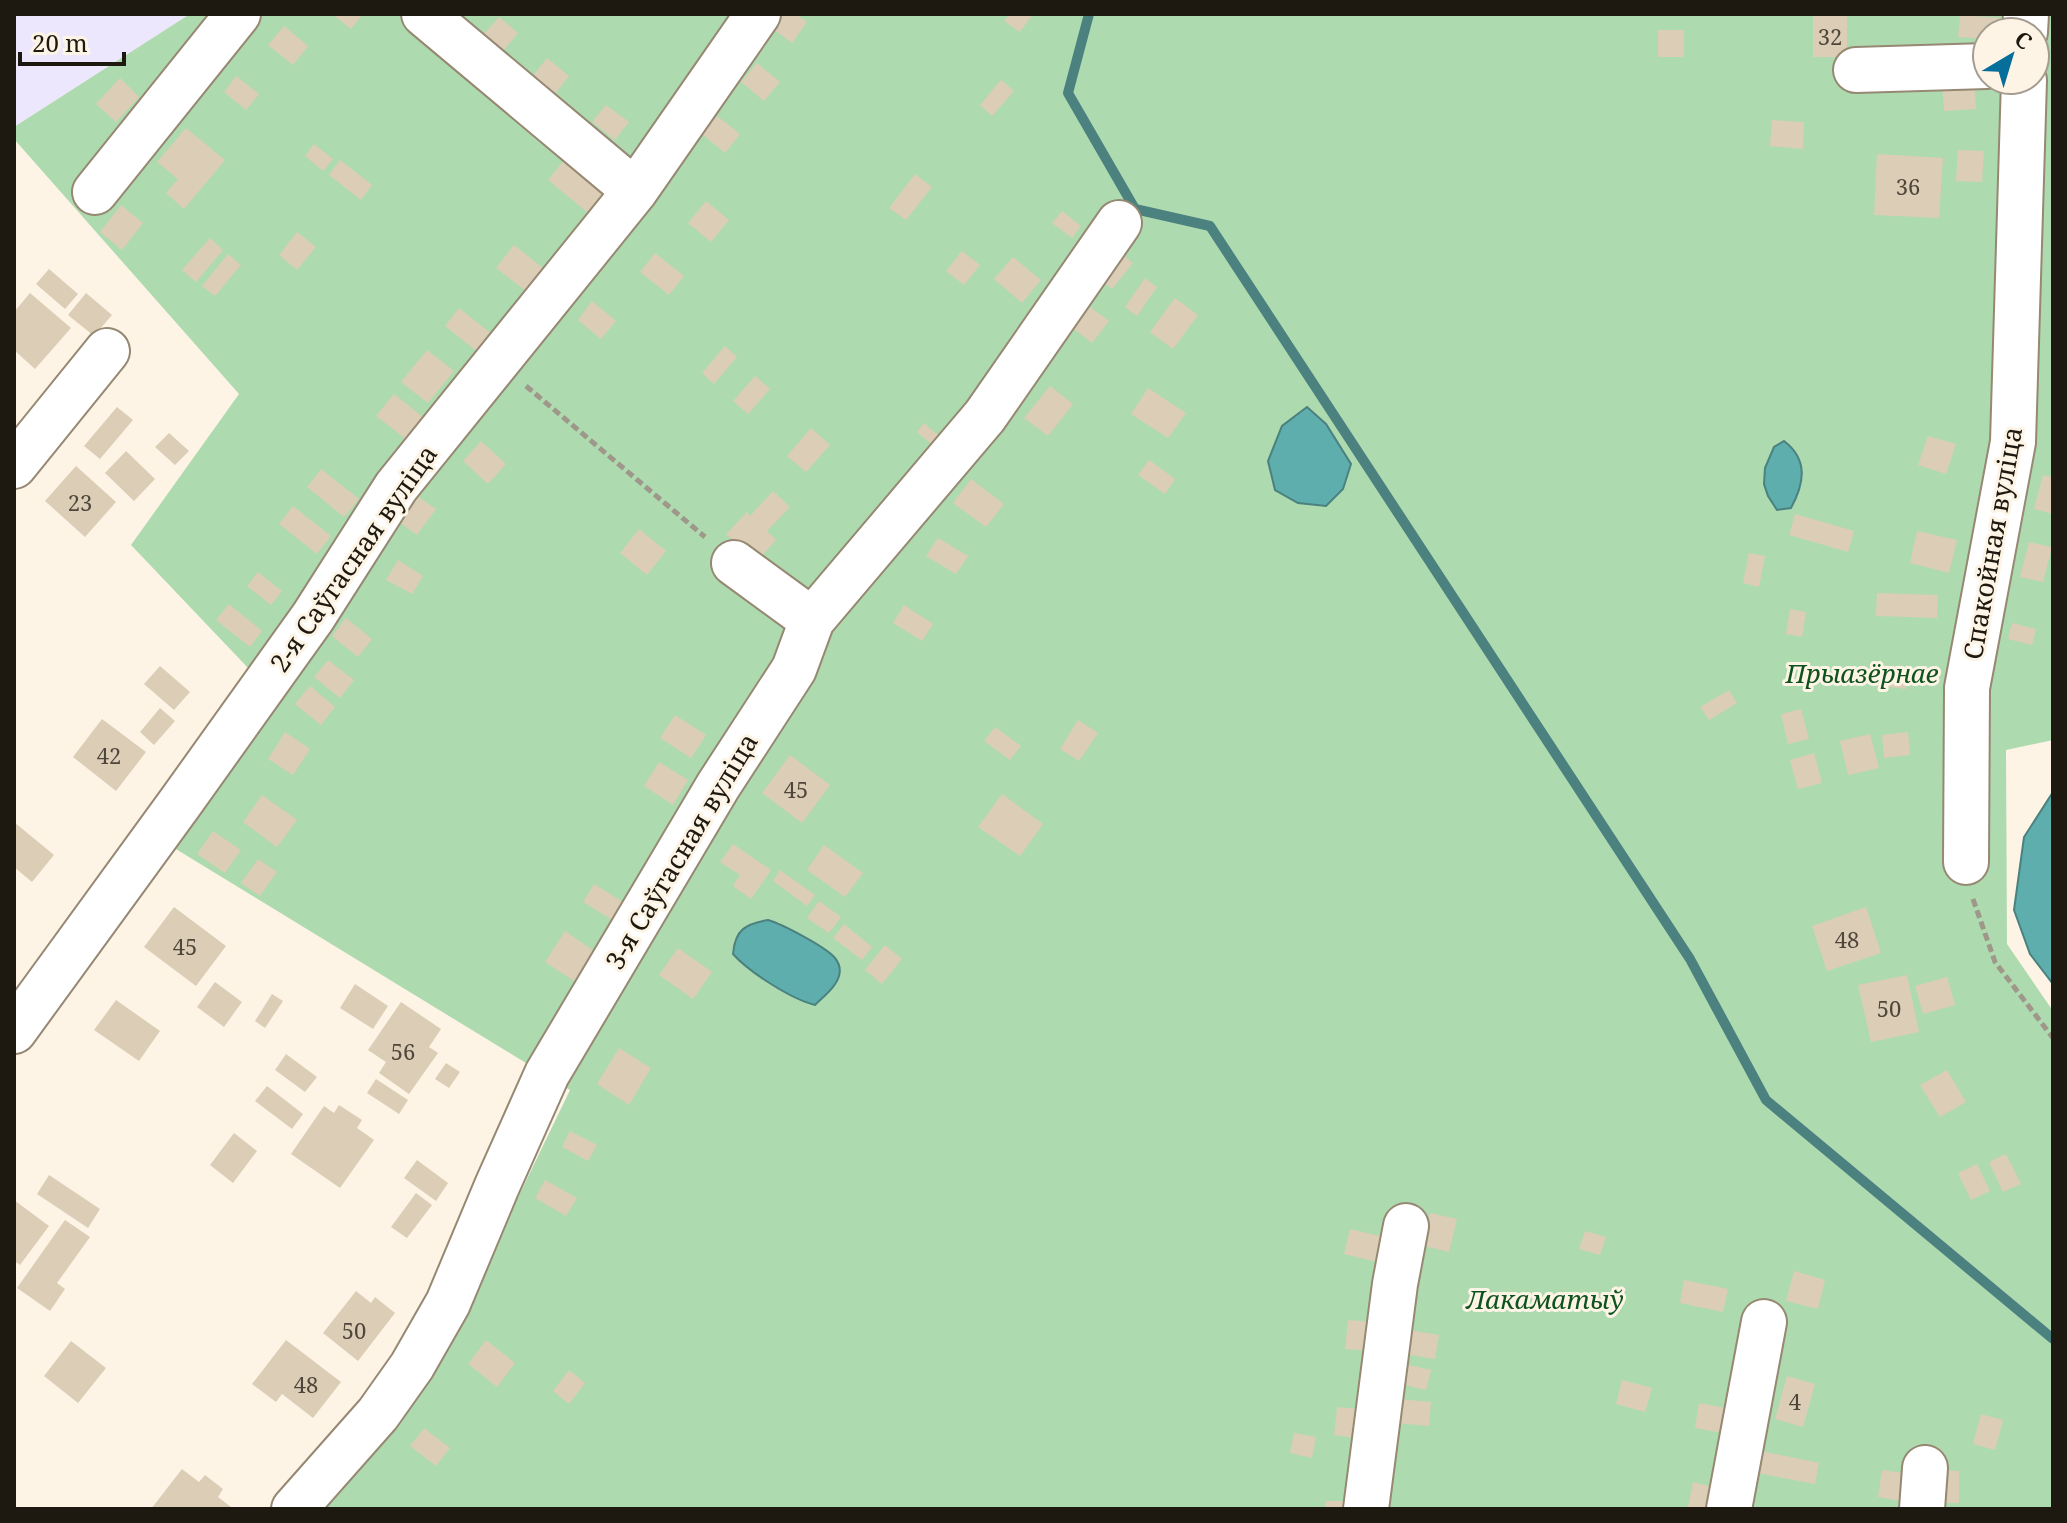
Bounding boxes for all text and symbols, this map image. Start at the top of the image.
scale bar [20,16,124,66]
north arrow [1971,16,2051,96]
house number: 32 [1818,21,1842,51]
text: С [2009,23,2039,56]
text: 20 m [32,26,88,59]
house number: 36 [1896,171,1920,201]
street label: Спакойная вуліца [1954,424,2030,662]
street label: 2-я Саўгасная вуліца [261,437,445,679]
house number: 23 [68,487,92,517]
park label: Прыазёрнае [1784,655,1939,691]
street label: 3-я Саўгасная вуліца [596,726,766,976]
house number: 42 [97,740,121,770]
house number: 45 [784,774,808,804]
house number: 48 [1835,924,1859,954]
house number: 45 [173,931,197,961]
house number: 50 [1877,993,1901,1023]
house number: 56 [391,1036,415,1066]
park label: Лакаматыў [1465,1281,1624,1317]
house number: 50 [342,1315,366,1345]
house number: 48 [294,1369,318,1399]
house number: 4 [1789,1386,1801,1416]

